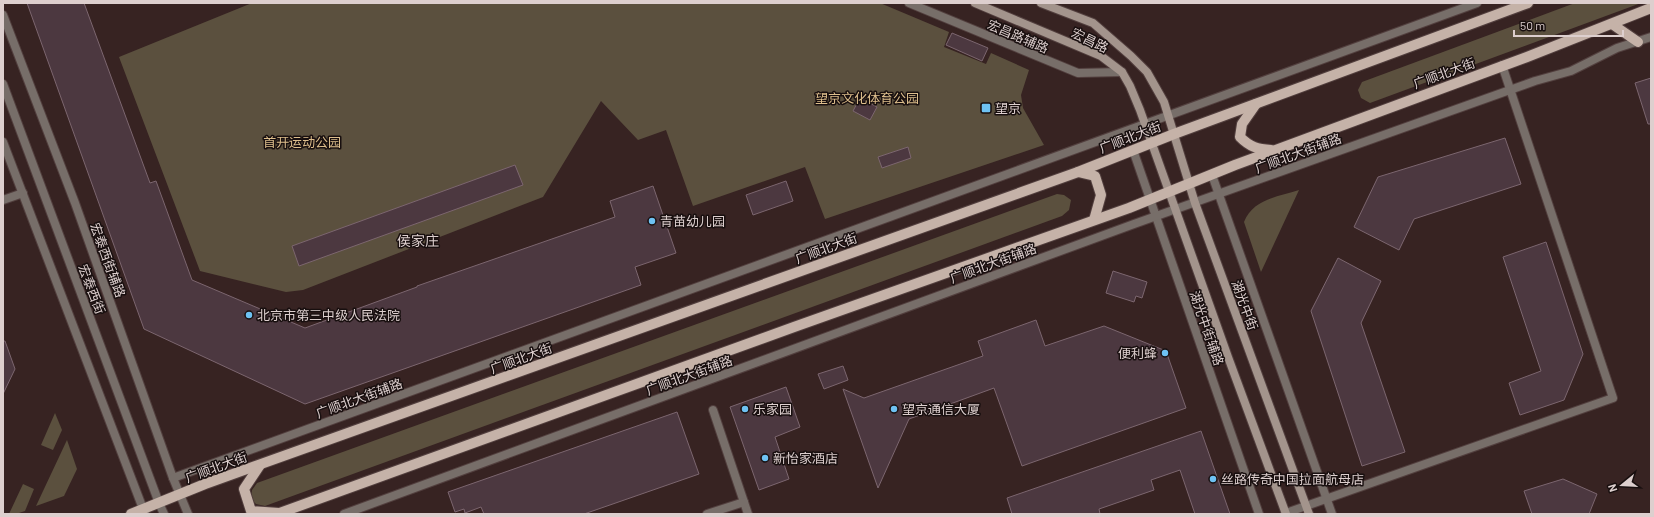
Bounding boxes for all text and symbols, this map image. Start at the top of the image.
scale bar [1514,12,1623,38]
street label: 宏昌路辅路 [985,16,1051,56]
text: 50 m [1520,18,1545,32]
street label: 宏昌路 [1069,24,1111,56]
street label: 广顺北大街 [1411,54,1477,92]
park label: 望京文化体育公园 [815,90,919,106]
place label: 望京 [995,100,1021,116]
marker: 望京 [980,102,992,114]
street label: 广顺北大街 [1097,118,1163,156]
street label: 广顺北大街辅路 [1253,130,1343,176]
park label: 首开运动公园 [263,134,341,150]
place label: 青苗幼儿园 [660,213,725,229]
marker: 青苗幼儿园 [647,216,657,226]
street label: 宏泰西街辅路 [87,221,129,299]
street label: 广顺北大街 [793,229,859,267]
district label: 侯家庄 [397,232,439,249]
street label: 广顺北大街辅路 [948,240,1038,286]
street label: 宏泰西街 [75,262,109,316]
street label: 湖光中街 [1229,278,1261,332]
street label: 湖光中街辅路 [1187,289,1227,367]
place label: 北京市第三中级人民法院 [257,307,400,323]
marker: 北京市第三中级人民法院 [244,310,254,320]
street label: 广顺北大街 [488,339,554,377]
place label: 便利蜂 [1118,345,1157,361]
marker: 便利蜂 [1160,348,1170,358]
street label: 广顺北大街辅路 [644,352,734,398]
street label: 广顺北大街辅路 [314,375,404,421]
place label: 乐家园 [753,401,792,417]
place label: 望京通信大厦 [902,401,980,417]
marker: 乐家园 [740,404,750,414]
marker: 望京通信大厦 [889,404,899,414]
street label: 广顺北大街 [183,448,249,486]
place label: 新怡家酒店 [773,450,838,466]
marker: 新怡家酒店 [760,453,770,463]
north arrow [1602,465,1642,505]
place label: 丝路传奇中国拉面航母店 [1221,471,1364,487]
marker: 丝路传奇中国拉面航母店 [1208,474,1218,484]
text: N [1605,483,1619,494]

